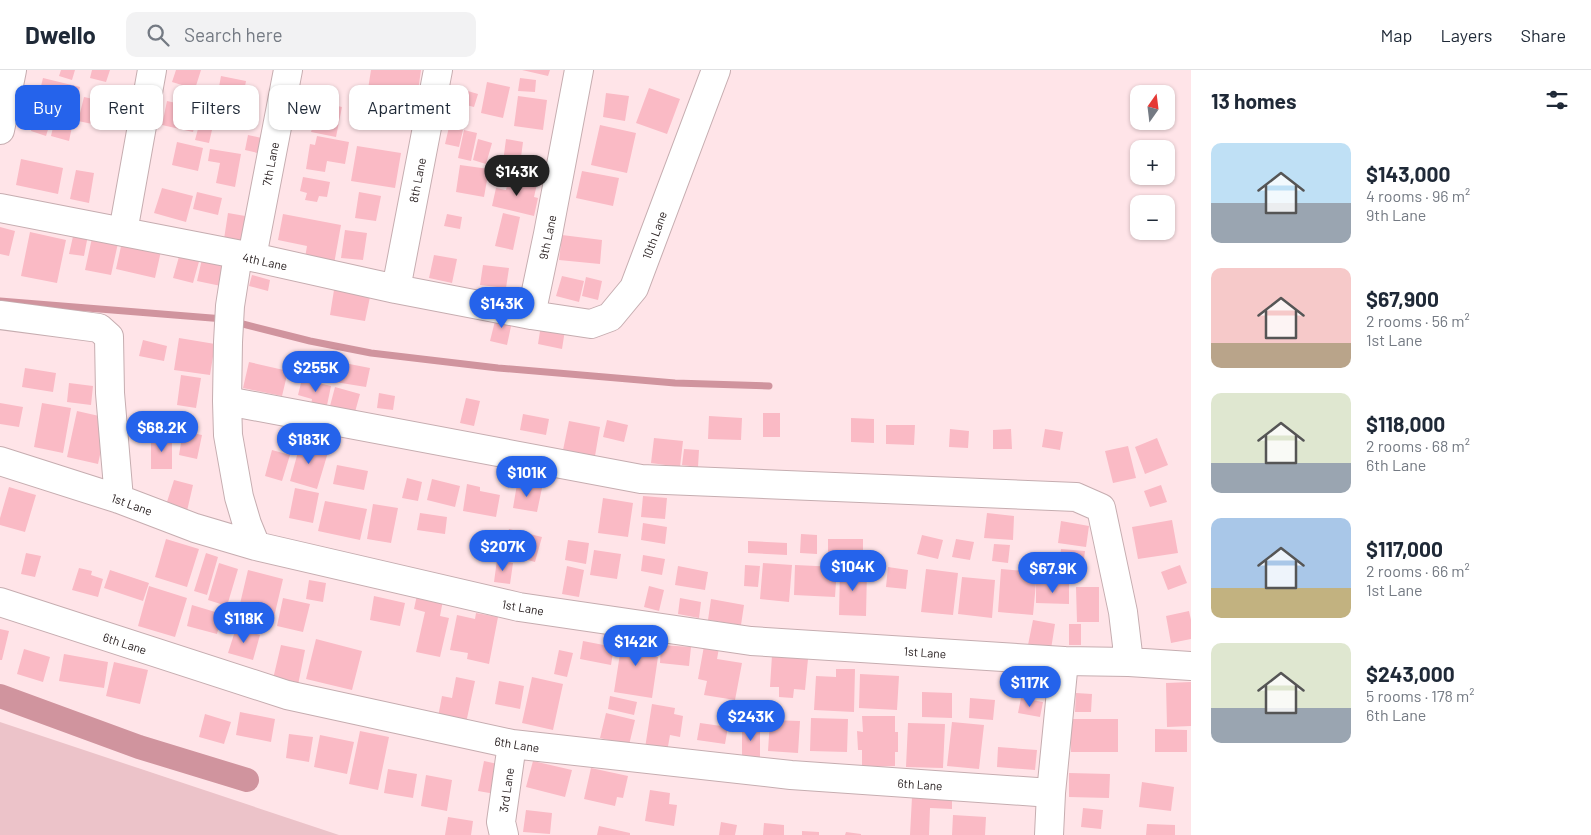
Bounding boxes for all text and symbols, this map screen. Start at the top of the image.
search box [126,12,476,57]
text: Dwello [25,20,96,49]
icon: search [144,21,172,49]
text: Search here [184,23,283,46]
text: Map [1380,24,1412,46]
text: Layers [1440,24,1493,46]
text: Share [1521,24,1566,46]
chip: Buy [15,85,80,130]
chip: Rent [90,85,163,130]
chip: Filters [173,85,259,130]
chip: New [269,85,339,130]
chip: Apartment [349,85,469,130]
north arrow [1130,85,1175,130]
map controls [1130,85,1175,240]
icon: filters [1543,86,1571,114]
text: 13 homes [1211,88,1296,113]
button: + [1130,140,1175,185]
street label: 7th Lane [259,141,281,187]
pin: $143K [482,154,552,197]
street label: 8th Lane [406,156,428,204]
text: $143K [495,161,539,180]
text: $143,000 [1366,161,1450,186]
icon: home [1251,163,1311,223]
text: 4 rooms · 96 m² [1366,186,1470,205]
button: − [1130,195,1175,240]
text: 9th Lane [1366,205,1426,224]
street label: 10th Lane [639,209,669,261]
street label: 9th Lane [535,213,559,261]
street label: 4th Lane [241,249,289,273]
pin: $143K [467,286,537,329]
text: $67,900 [1366,286,1439,311]
icon: home [1251,288,1311,348]
text: $143K [480,293,524,312]
text: 2 rooms · 56 m² [1366,311,1470,330]
text: 1st Lane [1366,330,1423,349]
pin: $255K [281,350,351,393]
text: $255K [293,357,339,376]
pin: $68.2K [121,410,203,453]
text: $118,000 [1366,411,1445,436]
icon: home [1251,413,1311,473]
text: $68.2K [137,417,187,436]
pin: $183K [274,422,344,465]
text: $183K [288,429,330,448]
text: 2 rooms · 68 m² [1366,436,1470,455]
text: 6th Lane [1366,455,1426,474]
pin: $101K [492,456,562,498]
text: $101K [507,462,547,481]
street label: 1st Lane [110,490,154,518]
pin: $207K [468,530,538,572]
text: $207K [480,536,526,555]
text: $117,000 [1366,536,1443,561]
icon: home [1251,538,1311,598]
pin: $104K [818,550,888,592]
pin: $67.9K [1012,552,1094,594]
text: $104K [831,556,875,575]
text: $67.9K [1029,558,1077,577]
text: 2 rooms · 66 m² [1366,561,1470,580]
text: 1st Lane [1366,580,1423,599]
street label: 1st Lane [501,596,545,618]
pin: $118K [209,602,279,644]
text: $118K [224,608,264,627]
pin: $142K [601,624,671,667]
street label: 6th Lane [101,629,149,657]
text: $142K [614,631,658,650]
street label: 1st Lane [903,644,947,660]
text: $243,000 [1366,661,1455,686]
icon: home [1251,663,1311,723]
pin: $117K [995,666,1065,708]
text: $117K [1011,672,1049,691]
text: 5 rooms · 178 m² [1366,686,1474,705]
pin: $243K [716,700,786,742]
text: 6th Lane [1366,705,1426,724]
text: $243K [728,706,774,725]
street label: 6th Lane [494,734,540,754]
street label: 3rd Lane [496,767,516,813]
street label: 6th Lane [897,775,943,793]

